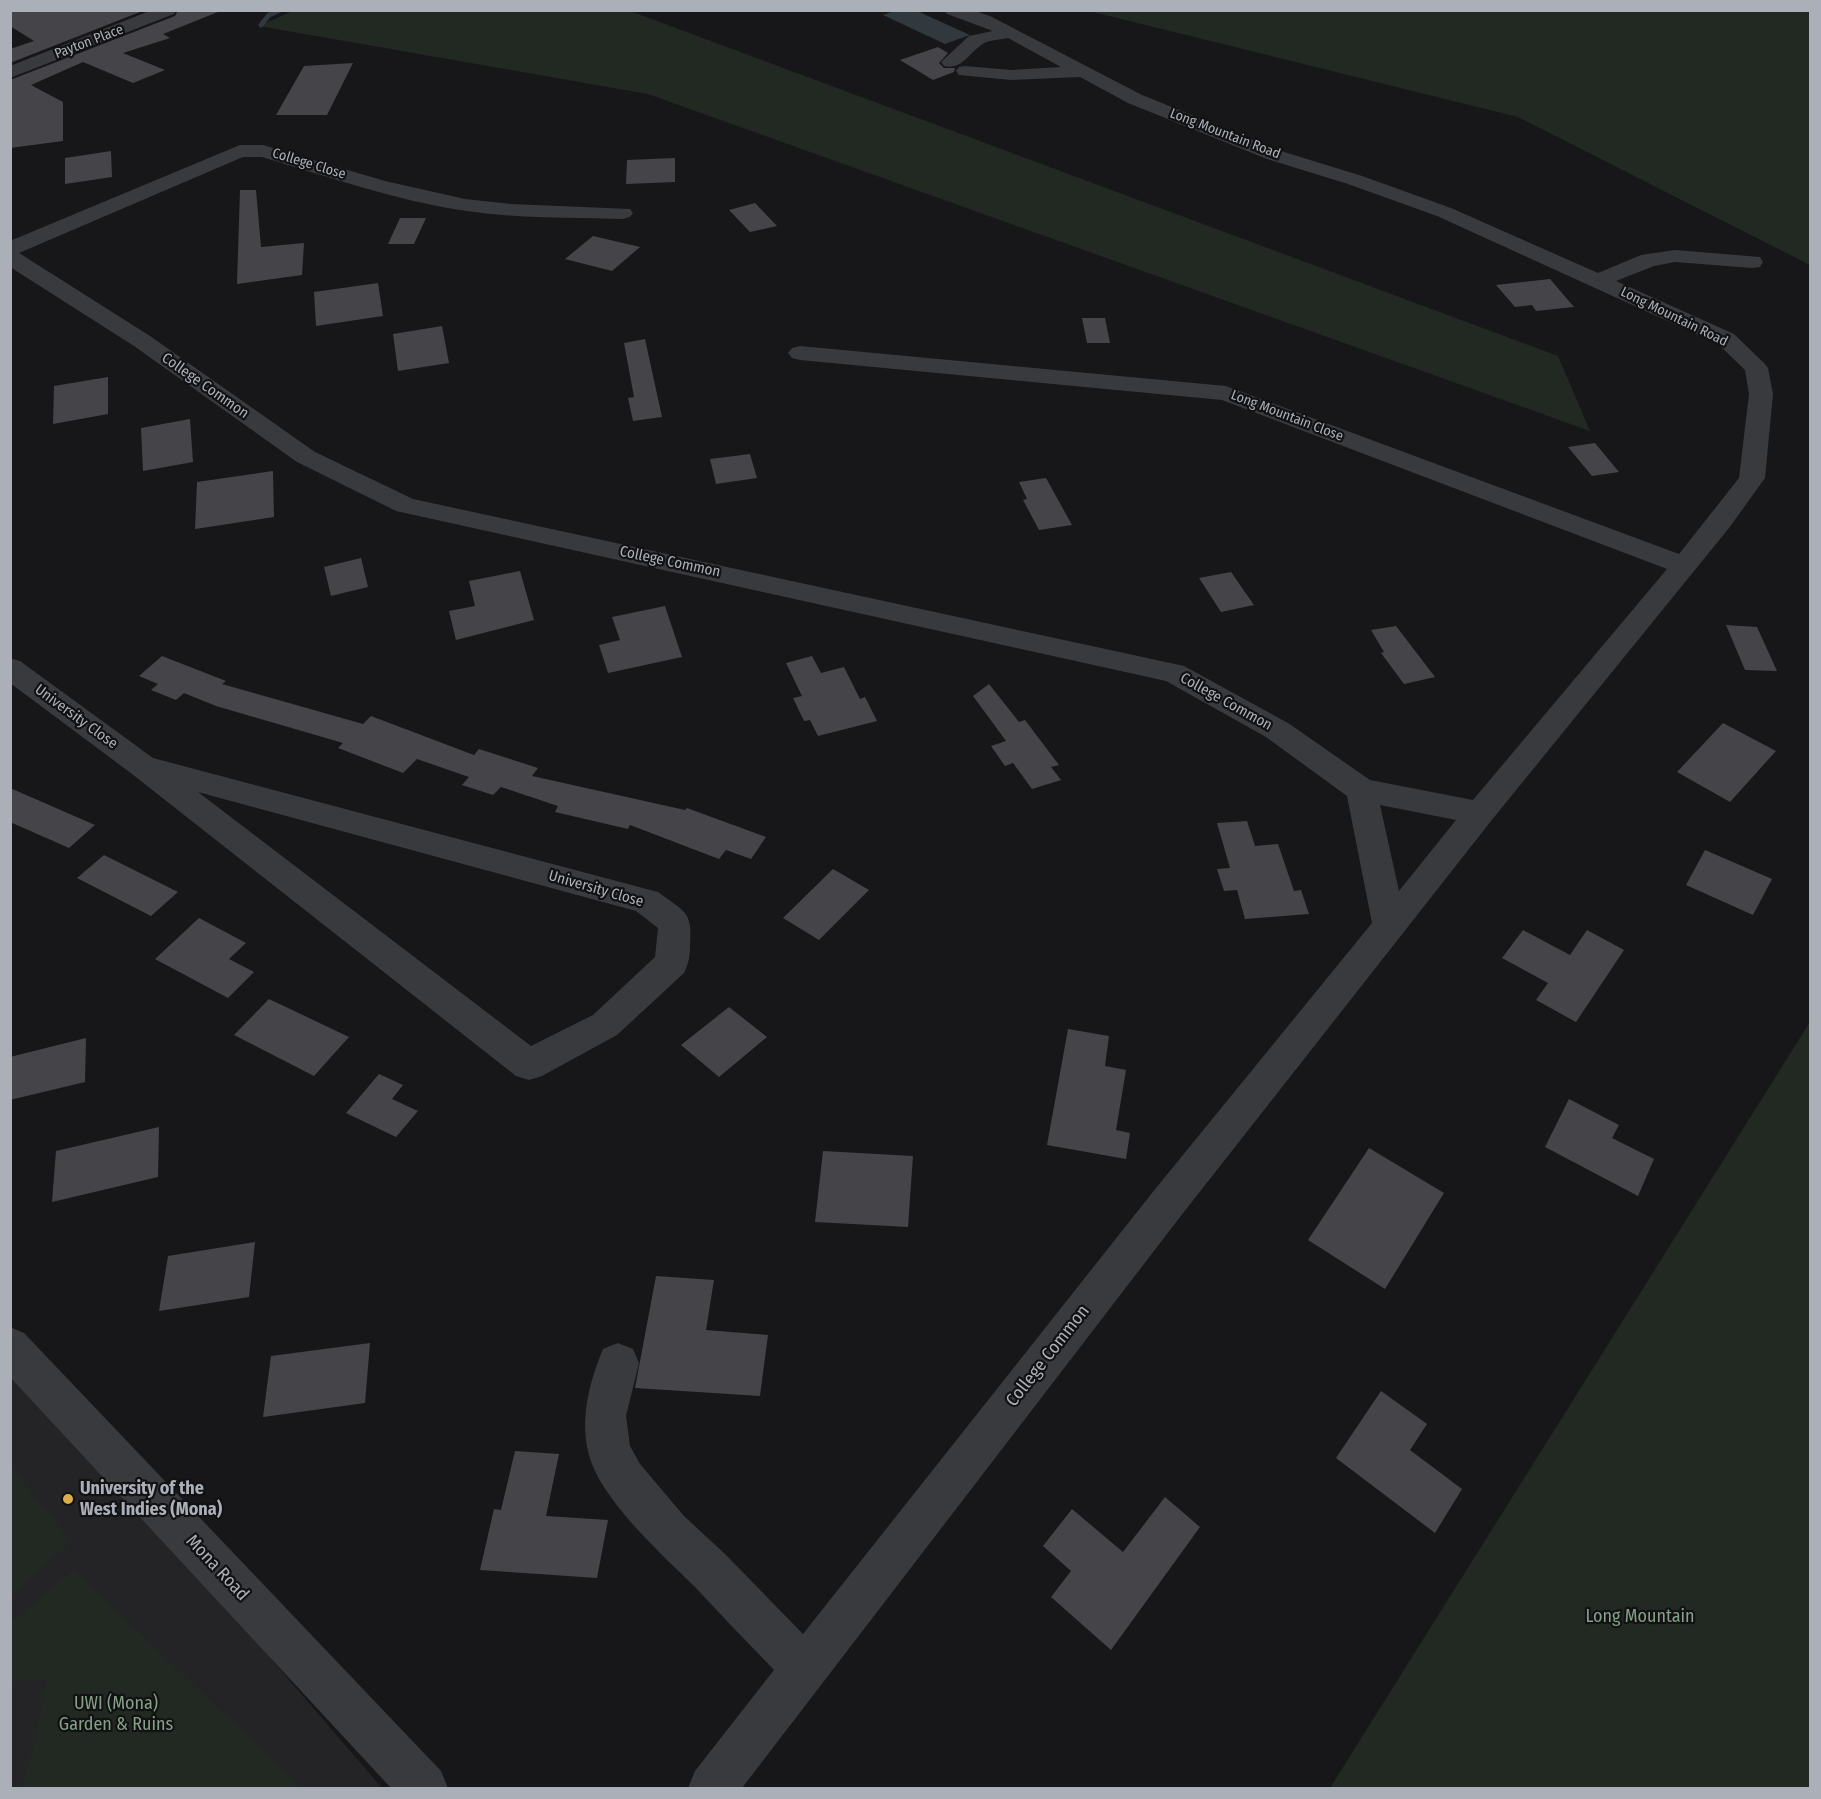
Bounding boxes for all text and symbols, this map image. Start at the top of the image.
street label: Payton Place [52,21,126,63]
street label: Long Mountain Road [1167,105,1283,163]
street label: College Close [270,145,348,183]
street label: Long Mountain Road [1618,284,1730,350]
street label: College Common [158,349,252,423]
street label: Long Mountain Close [1228,387,1346,445]
street label: College Common [618,543,722,581]
street label: College Common [1177,669,1275,735]
street label: University Close [31,681,121,753]
street label: University Close [546,867,646,911]
street label: College Common [1002,1301,1094,1411]
place label: University of the West Indies (Mona) [80,1478,222,1520]
marker: University of the West Indies (Mona) [61,1492,75,1506]
street label: Mona Road [181,1531,253,1605]
park label: Long Mountain [1586,1606,1694,1628]
park label: UWI (Mona) Garden & Ruins [59,1693,173,1736]

